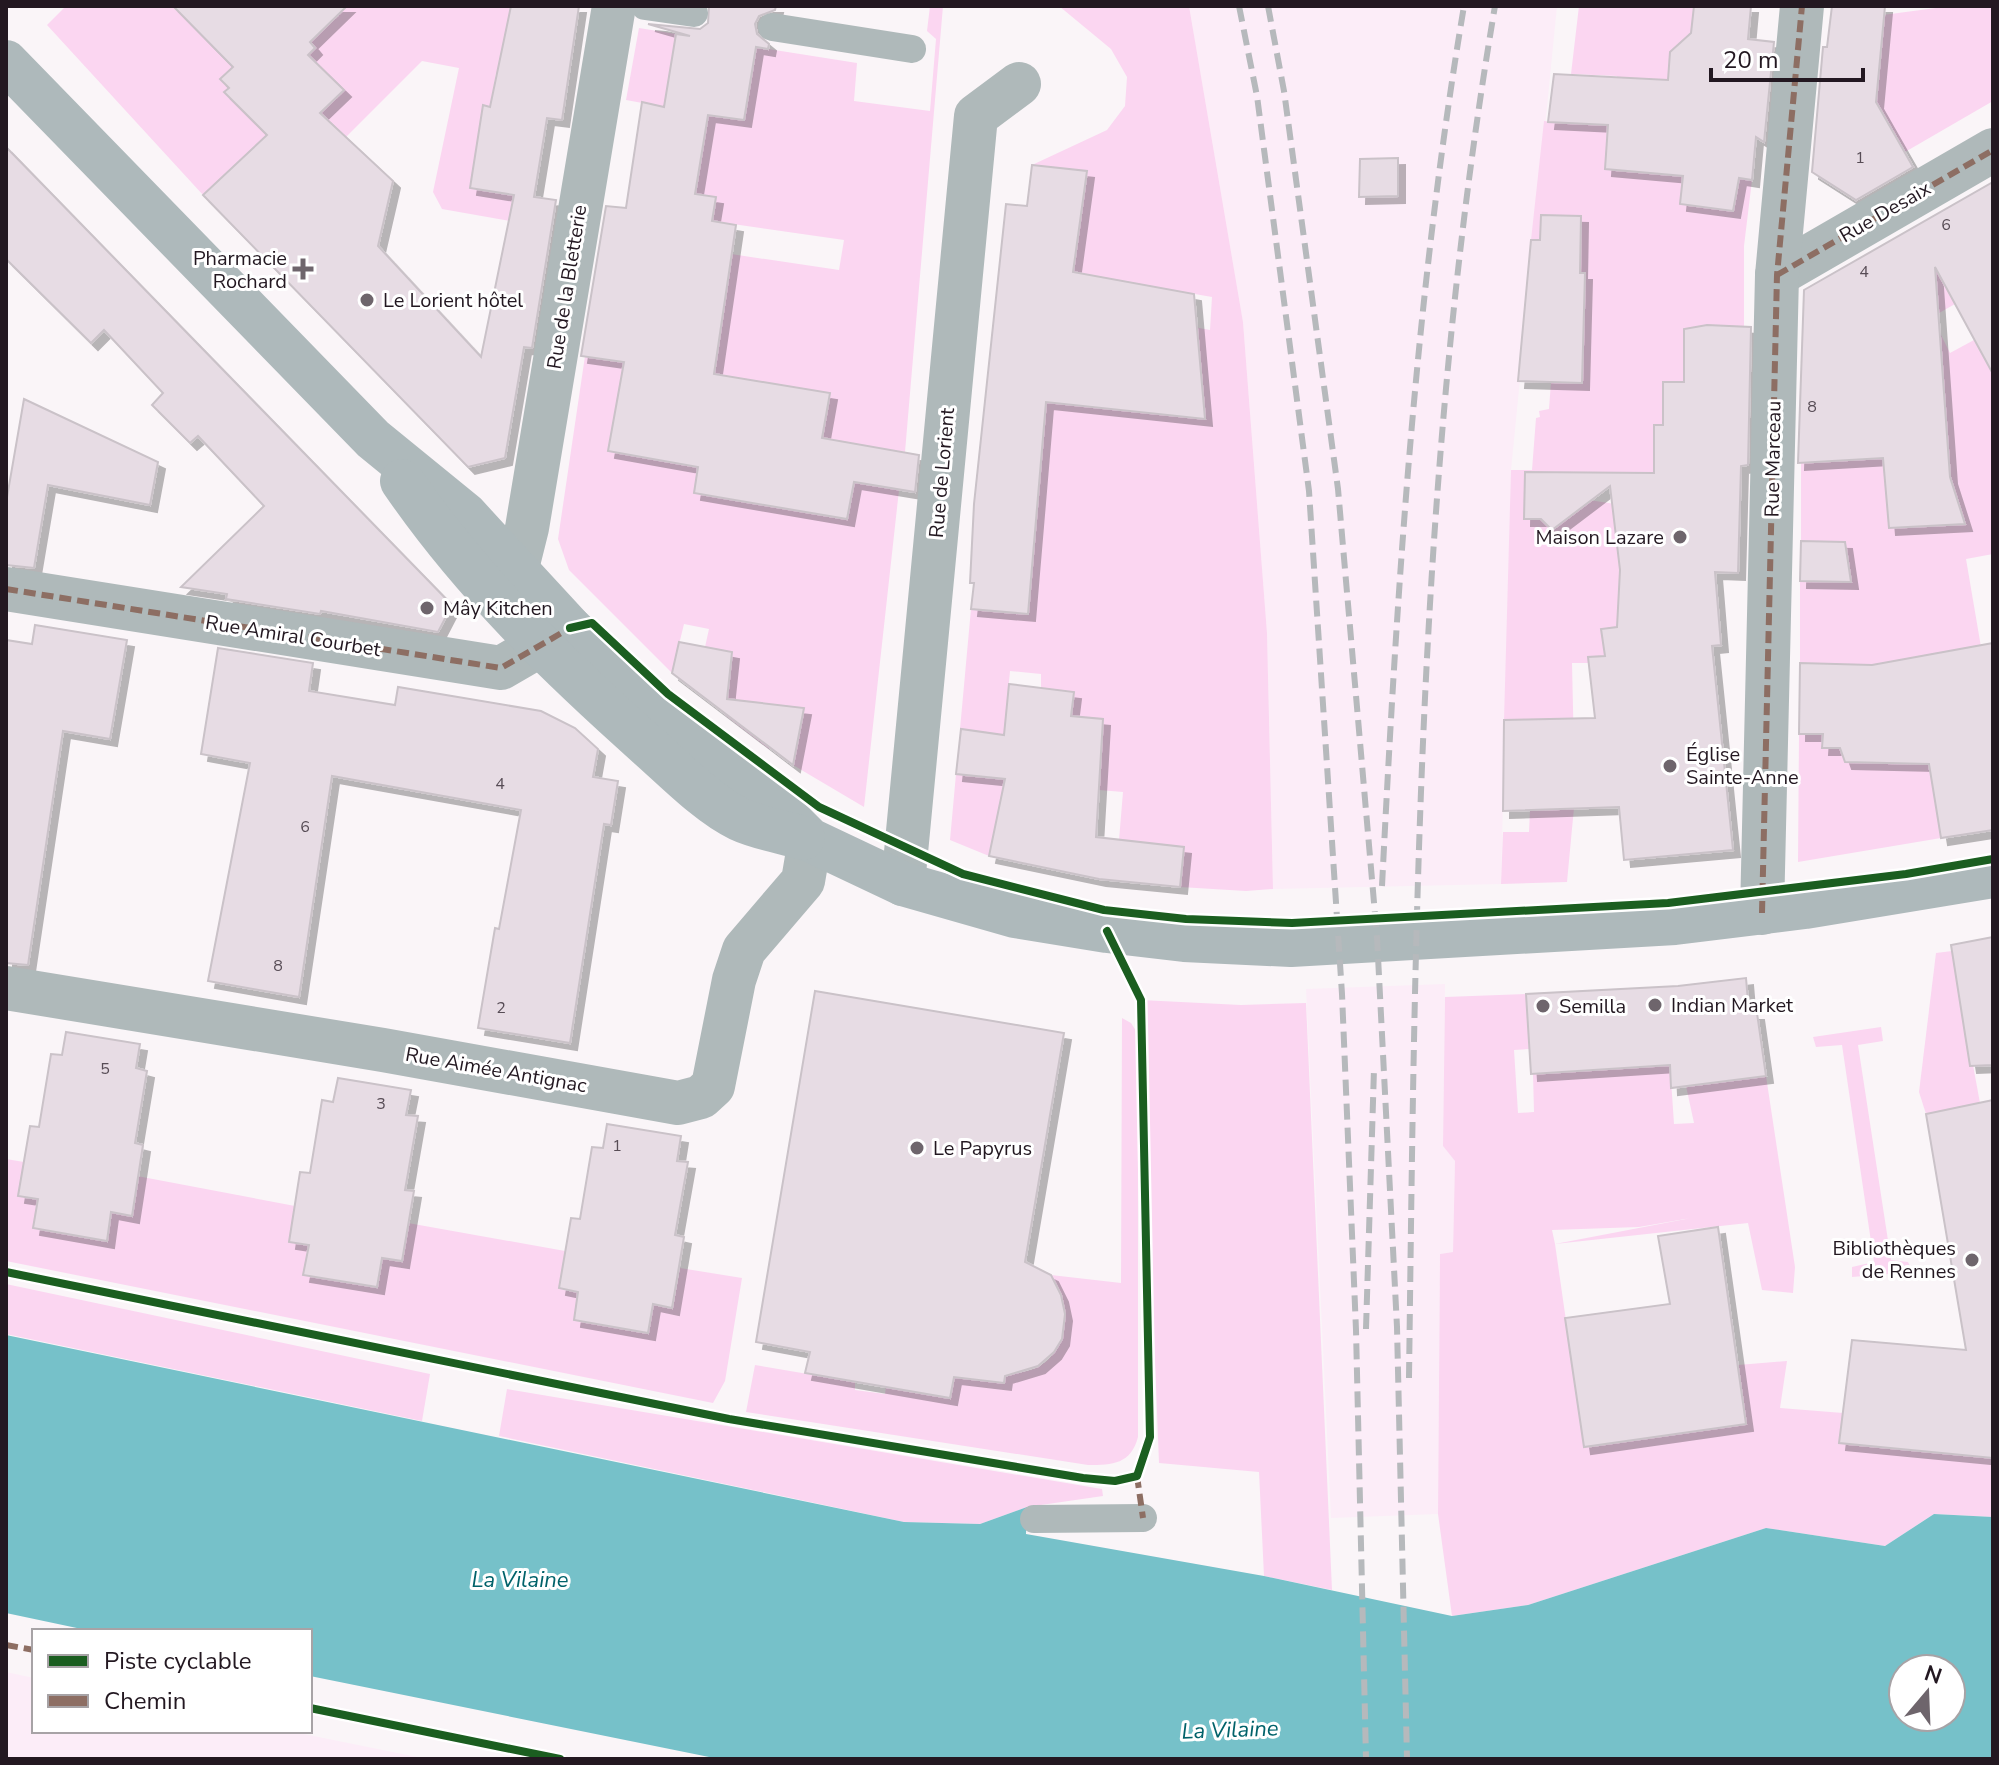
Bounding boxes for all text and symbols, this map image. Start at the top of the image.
scale bar [1711,32,1863,82]
text: 20 m [1723,44,1779,76]
house number: 1 [1855,147,1865,169]
street label: Rue Desaix [1834,175,1936,249]
street label: Rue de la Bletterie [541,203,593,371]
house number: 6 [1941,214,1951,236]
place label: Pharmacie Rochard [193,245,287,295]
marker: Pharmacie Rochard [294,260,312,278]
house number: 4 [1859,261,1869,283]
place label: Le Lorient hôtel [383,287,523,314]
marker: Le Lorient hôtel [358,291,376,309]
house number: 8 [1807,396,1817,418]
street label: Rue Marceau [1758,400,1788,518]
street label: Rue de Lorient [923,406,961,539]
place label: Maison Lazare [1536,524,1664,551]
marker: Maison Lazare [1671,528,1689,546]
place label: Mây Kitchen [443,595,553,622]
marker: Mây Kitchen [418,599,436,617]
street label: Rue Amiral Courbet [203,609,384,663]
place label: Église Sainte-Anne [1686,741,1799,791]
marker: Église Sainte-Anne [1661,757,1679,775]
house number: 4 [495,773,505,795]
house number: 6 [300,816,310,838]
house number: 8 [273,955,283,977]
place label: Indian Market [1671,992,1794,1019]
place label: Semilla [1559,993,1626,1020]
marker: Indian Market [1646,996,1664,1014]
house number: 2 [496,997,506,1019]
marker: Semilla [1534,997,1552,1015]
street label: Rue Aimée Antignac [403,1041,589,1099]
house number: 5 [100,1058,110,1080]
house number: 3 [376,1093,386,1115]
house number: 1 [612,1135,622,1157]
place label: Le Papyrus [933,1135,1032,1162]
marker: Le Papyrus [908,1139,926,1157]
place label: Bibliothèques de Rennes [1832,1235,1956,1285]
marker: Bibliothèques de Rennes [1963,1251,1981,1269]
water label: La Vilaine [472,1565,569,1595]
legend [32,1629,312,1733]
text: Piste cyclable [104,1645,251,1677]
north arrow [1887,1653,1967,1733]
text: N [1921,1658,1946,1692]
text: Chemin [104,1685,186,1717]
water label: La Vilaine [1181,1713,1279,1747]

